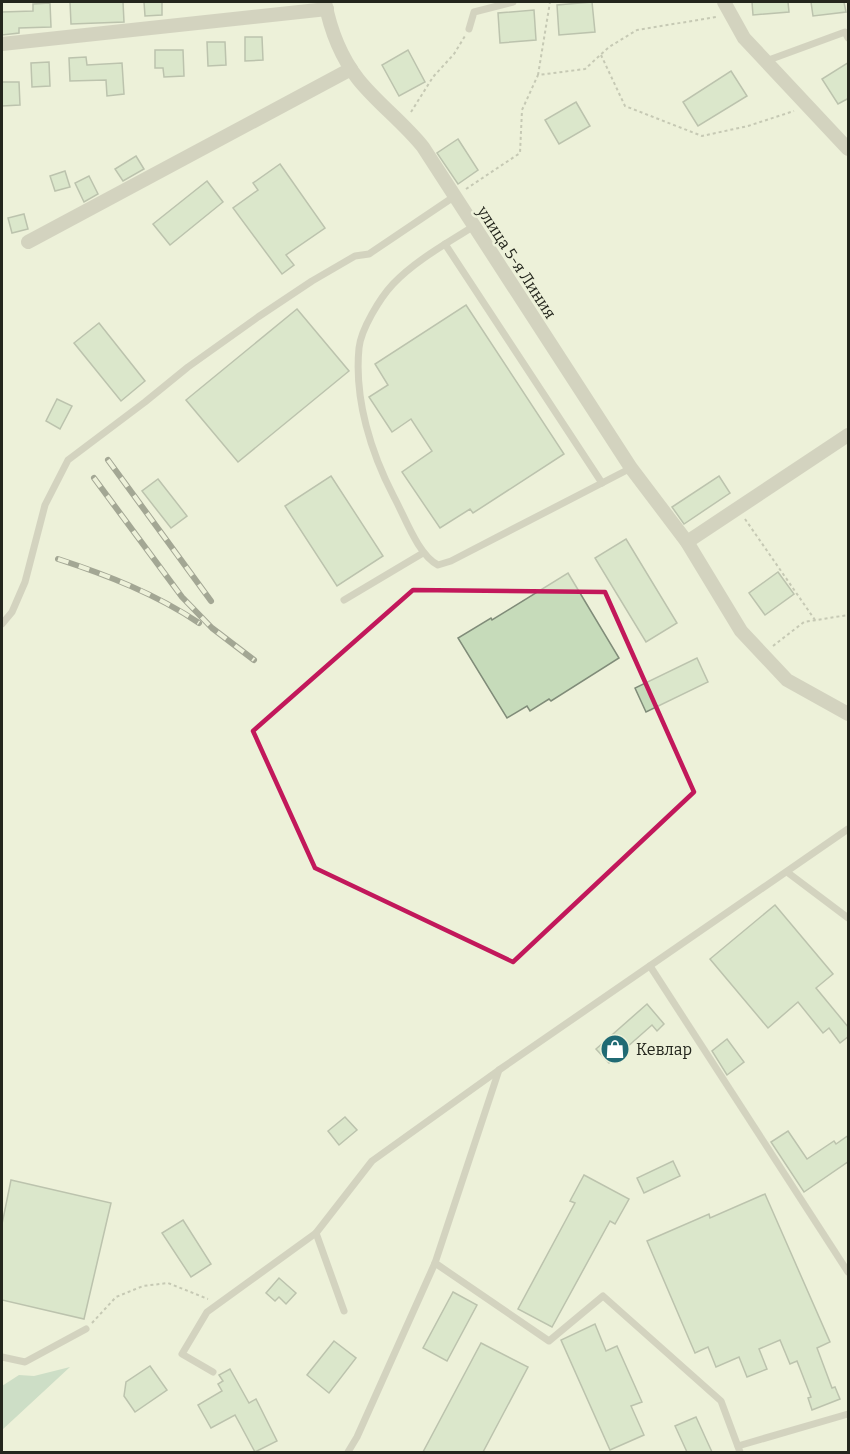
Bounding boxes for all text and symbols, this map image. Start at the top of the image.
street label: улица 5-я Линия [473,202,560,322]
shop icon: Кевлар [599,1033,631,1065]
place label: Кевлар [636,1040,692,1059]

